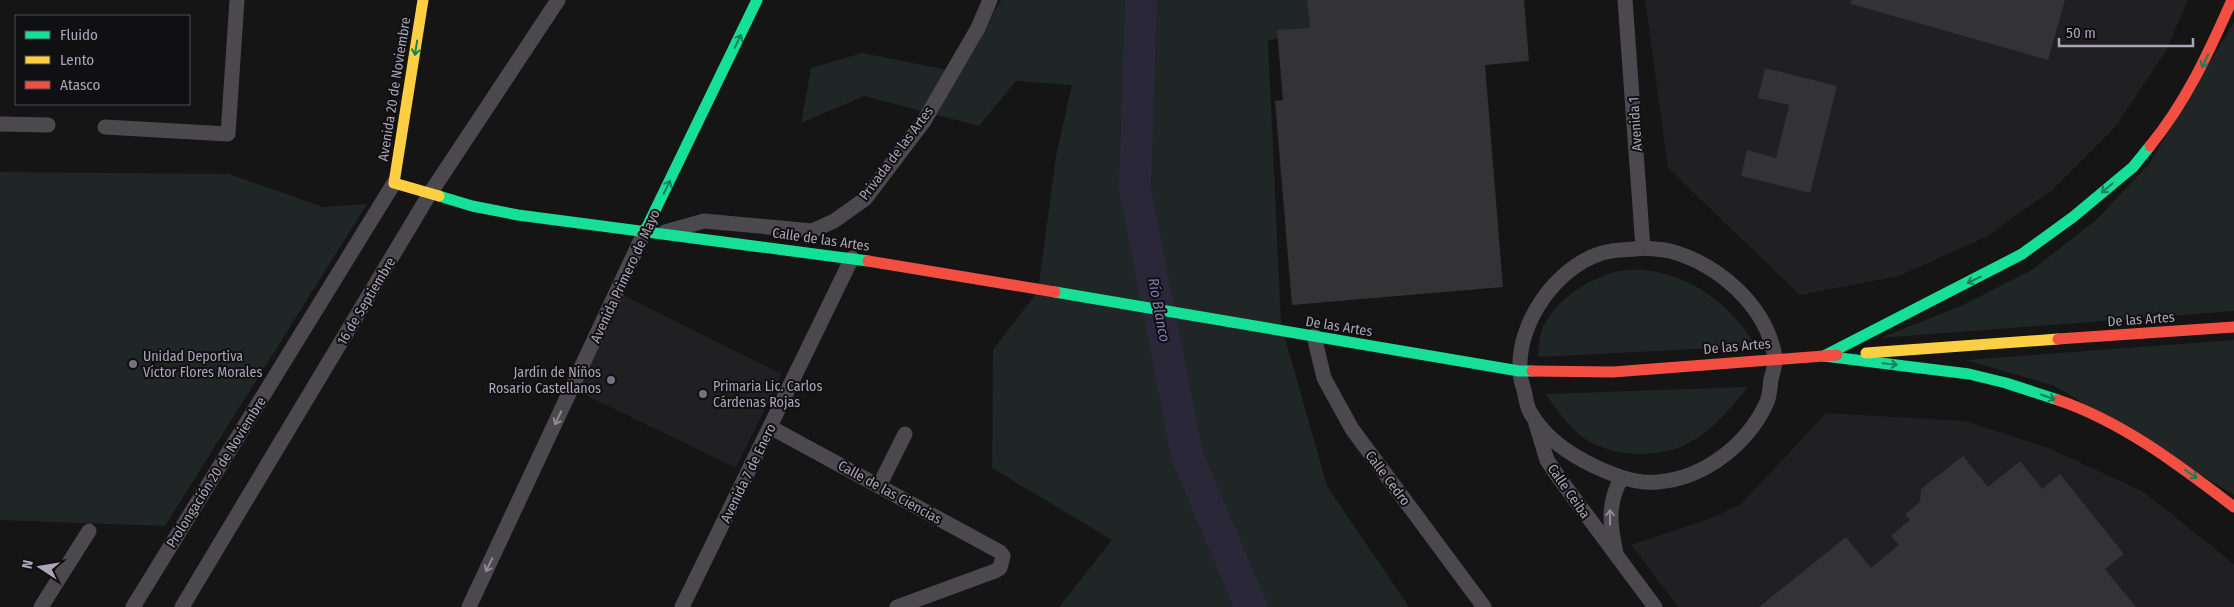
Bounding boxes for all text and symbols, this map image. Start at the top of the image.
legend [15,15,190,105]
scale bar [2059,15,2193,47]
street label: Avenida 20 de Noviembre [375,16,414,162]
text: 50 m [2066,24,2096,42]
text: Fluido [60,26,98,44]
one-way arrow [733,34,743,49]
one-way arrow [410,40,420,56]
text: Lento [60,51,94,69]
one-way arrow [2200,53,2210,68]
text: Atasco [60,76,100,94]
street label: Avenida 1 [1625,96,1646,152]
street label: Privada de las Artes [856,103,937,203]
one-way arrow [662,180,672,195]
one-way arrow [2101,183,2114,194]
street label: Avenida Primero de Mayo [587,207,664,346]
street label: Calle de las Artes [771,224,871,255]
street label: 16 de Septiembre [334,254,399,348]
water label: Río Blanco [1144,276,1174,344]
one-way arrow [1967,276,1982,285]
street label: De las Artes [2107,309,2175,330]
street label: De las Artes [1304,313,1374,340]
street label: De las Artes [1703,335,1771,358]
place label: Unidad Deportiva Víctor Flores Morales [143,348,262,381]
marker: Unidad Deportiva Víctor Flores Morales [127,358,139,370]
one-way arrow [1882,359,1898,369]
place label: Jardín de Niños Rosario Castellanos [489,364,601,397]
marker: Jardín de Niños Rosario Castellanos [605,374,617,386]
place label: Primaria Lic. Carlos Cárdenas Rojas [713,378,822,411]
marker: Primaria Lic. Carlos Cárdenas Rojas [697,388,709,400]
one-way arrow [2040,393,2056,402]
street label: Prolongación 20 de Noviembre [163,394,270,551]
one-way arrow [553,410,562,425]
street label: Avenida 7 de Enero [717,421,780,526]
street label: Calle Cedro [1361,447,1414,509]
street label: Calle de las Ciencias [835,457,945,528]
street label: Calle Ceiba [1544,461,1594,522]
one-way arrow [2183,469,2197,479]
one-way arrow [1605,509,1615,526]
north arrow [15,542,65,592]
one-way arrow [484,557,493,572]
text: N [19,559,37,570]

